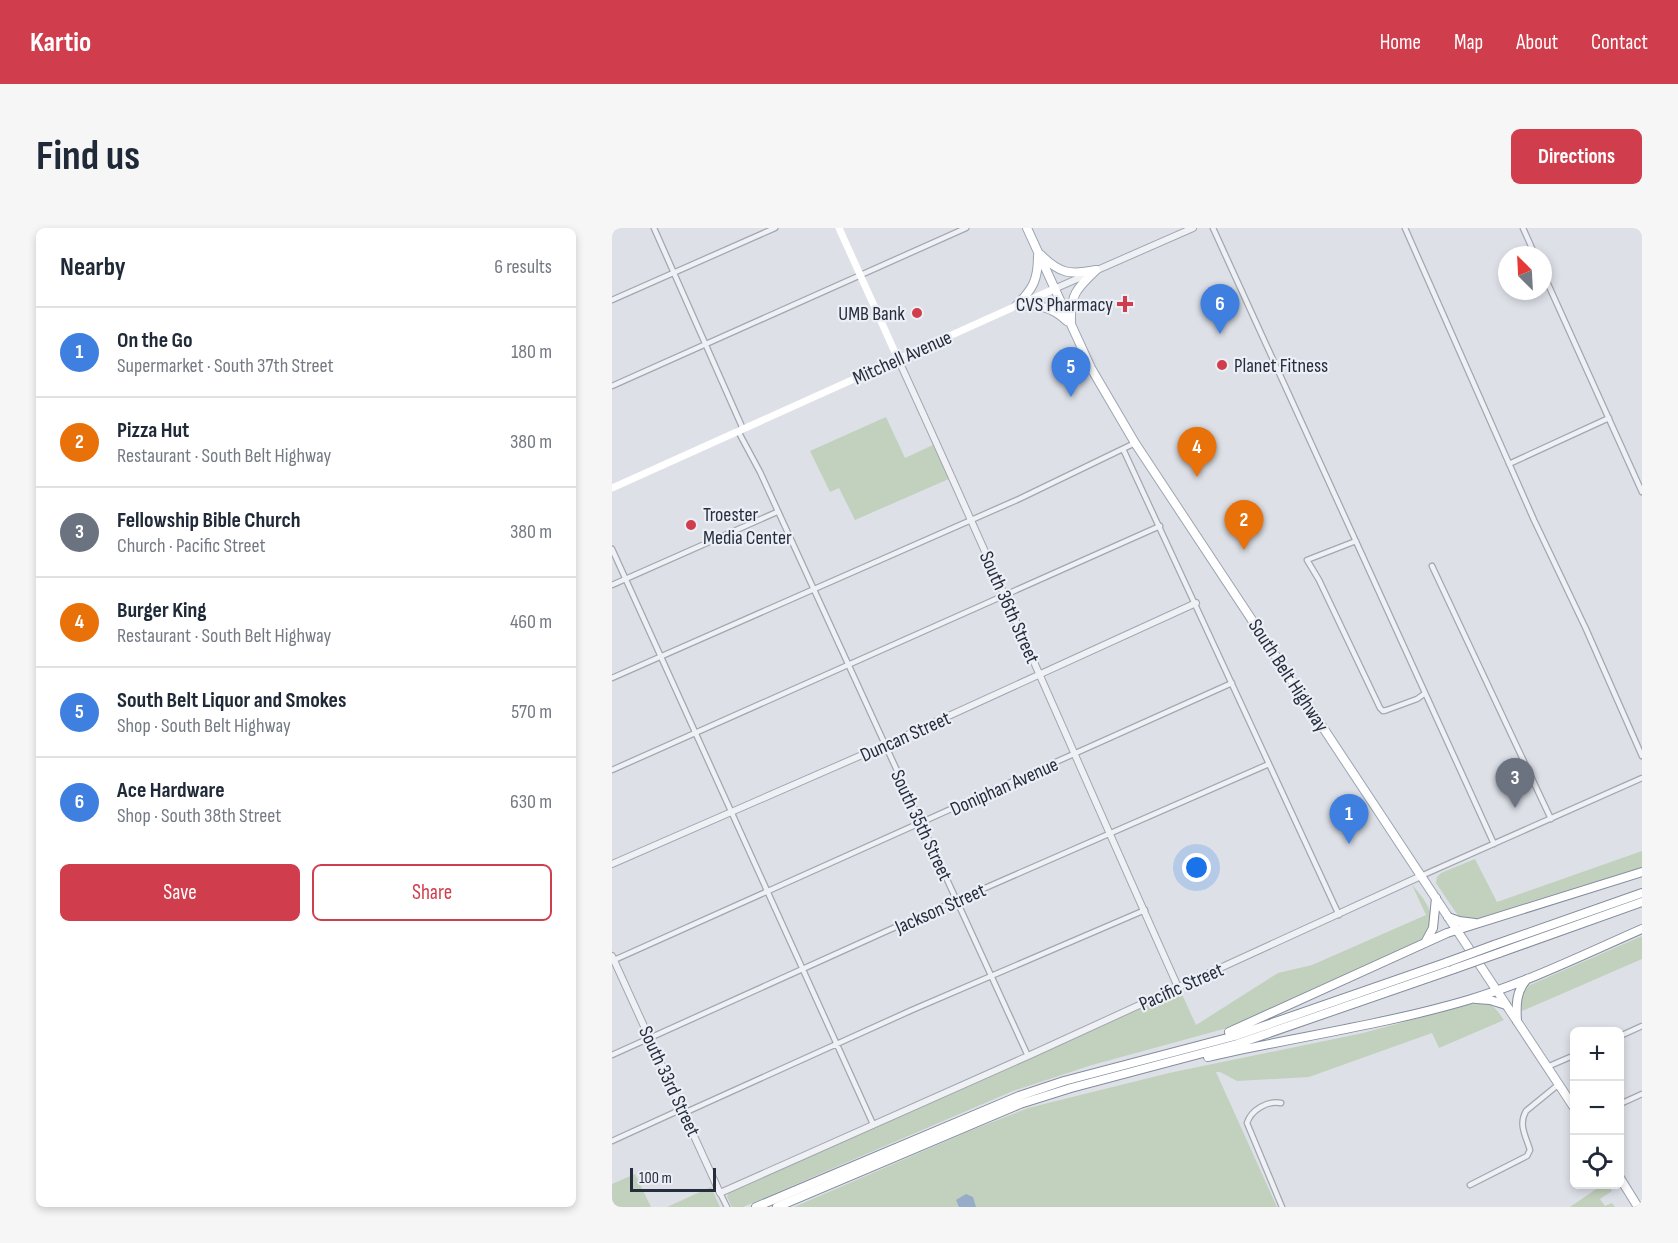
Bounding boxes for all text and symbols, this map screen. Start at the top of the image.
text: Kartio [30,26,91,59]
text: Home [1380,30,1421,55]
text: Map [1454,30,1483,55]
text: About [1516,30,1558,55]
text: Contact [1591,30,1648,55]
button: Directions [1511,129,1642,184]
text: Find us [36,131,140,182]
north arrow [1498,246,1552,300]
text: Nearby [60,252,126,283]
text: 6 results [494,255,552,279]
pin: 6 [1200,285,1240,334]
place label: CVS Pharmacy [1016,293,1113,317]
marker: CVS Pharmacy [1118,297,1132,311]
place label: UMB Bank [838,302,905,326]
marker: UMB Bank [910,306,924,320]
street label: Mitchell Avenue [849,325,956,390]
text: On the Go [117,327,193,354]
text: 1 [76,340,83,364]
text: 180 m [511,340,552,364]
pin: 5 [1052,348,1090,397]
text: Supermarket · South 37th Street [117,354,334,378]
place label: Planet Fitness [1234,354,1328,378]
marker: Planet Fitness [1215,358,1229,372]
text: Pizza Hut [117,417,189,444]
pin: 4 [1178,428,1216,477]
text: 2 [75,430,84,454]
text: 380 m [510,430,552,454]
text: Restaurant · South Belt Highway [117,444,331,468]
pin: 2 [1224,500,1264,550]
place label: Troester Media Center [703,503,792,550]
text: Fellowship Bible Church [117,507,301,534]
marker: Troester Media Center [684,518,698,532]
text: 3 [75,520,84,544]
text: 380 m [510,520,552,544]
text: Church · Pacific Street [117,534,266,558]
street label: South 36th Street [974,548,1045,667]
text: Burger King [117,597,207,624]
text: 4 [75,610,84,634]
text: 460 m [510,610,552,634]
street label: South Belt Highway [1243,615,1334,737]
text: Restaurant · South Belt Highway [117,624,331,648]
text: South Belt Liquor and Smokes [117,687,346,714]
text: 5 [75,700,84,724]
text: 570 m [511,700,552,724]
street label: Duncan Street [857,706,954,767]
text: Shop · South Belt Highway [117,714,291,738]
street label: Doniphan Avenue [947,752,1062,821]
pin: 3 [1496,758,1534,808]
street label: South 35th Street [885,766,957,885]
text: Ace Hardware [117,777,225,804]
text: 6 [75,790,84,814]
text: 630 m [510,790,552,814]
pin: 1 [1330,794,1368,844]
text: Shop · South 38th Street [117,804,281,828]
your location [1182,853,1211,882]
button: Save [60,864,300,921]
button: Share [312,864,552,921]
street label: Jackson Street [890,878,989,940]
street label: Pacific Street [1136,958,1227,1016]
street label: South 33rd Street [633,1022,705,1140]
map controls [1570,1027,1624,1189]
button: + [1570,1027,1624,1081]
button: − [1570,1081,1624,1135]
button: locate [1570,1135,1624,1189]
scale bar [630,1165,716,1192]
text: 100 m [639,1169,672,1188]

